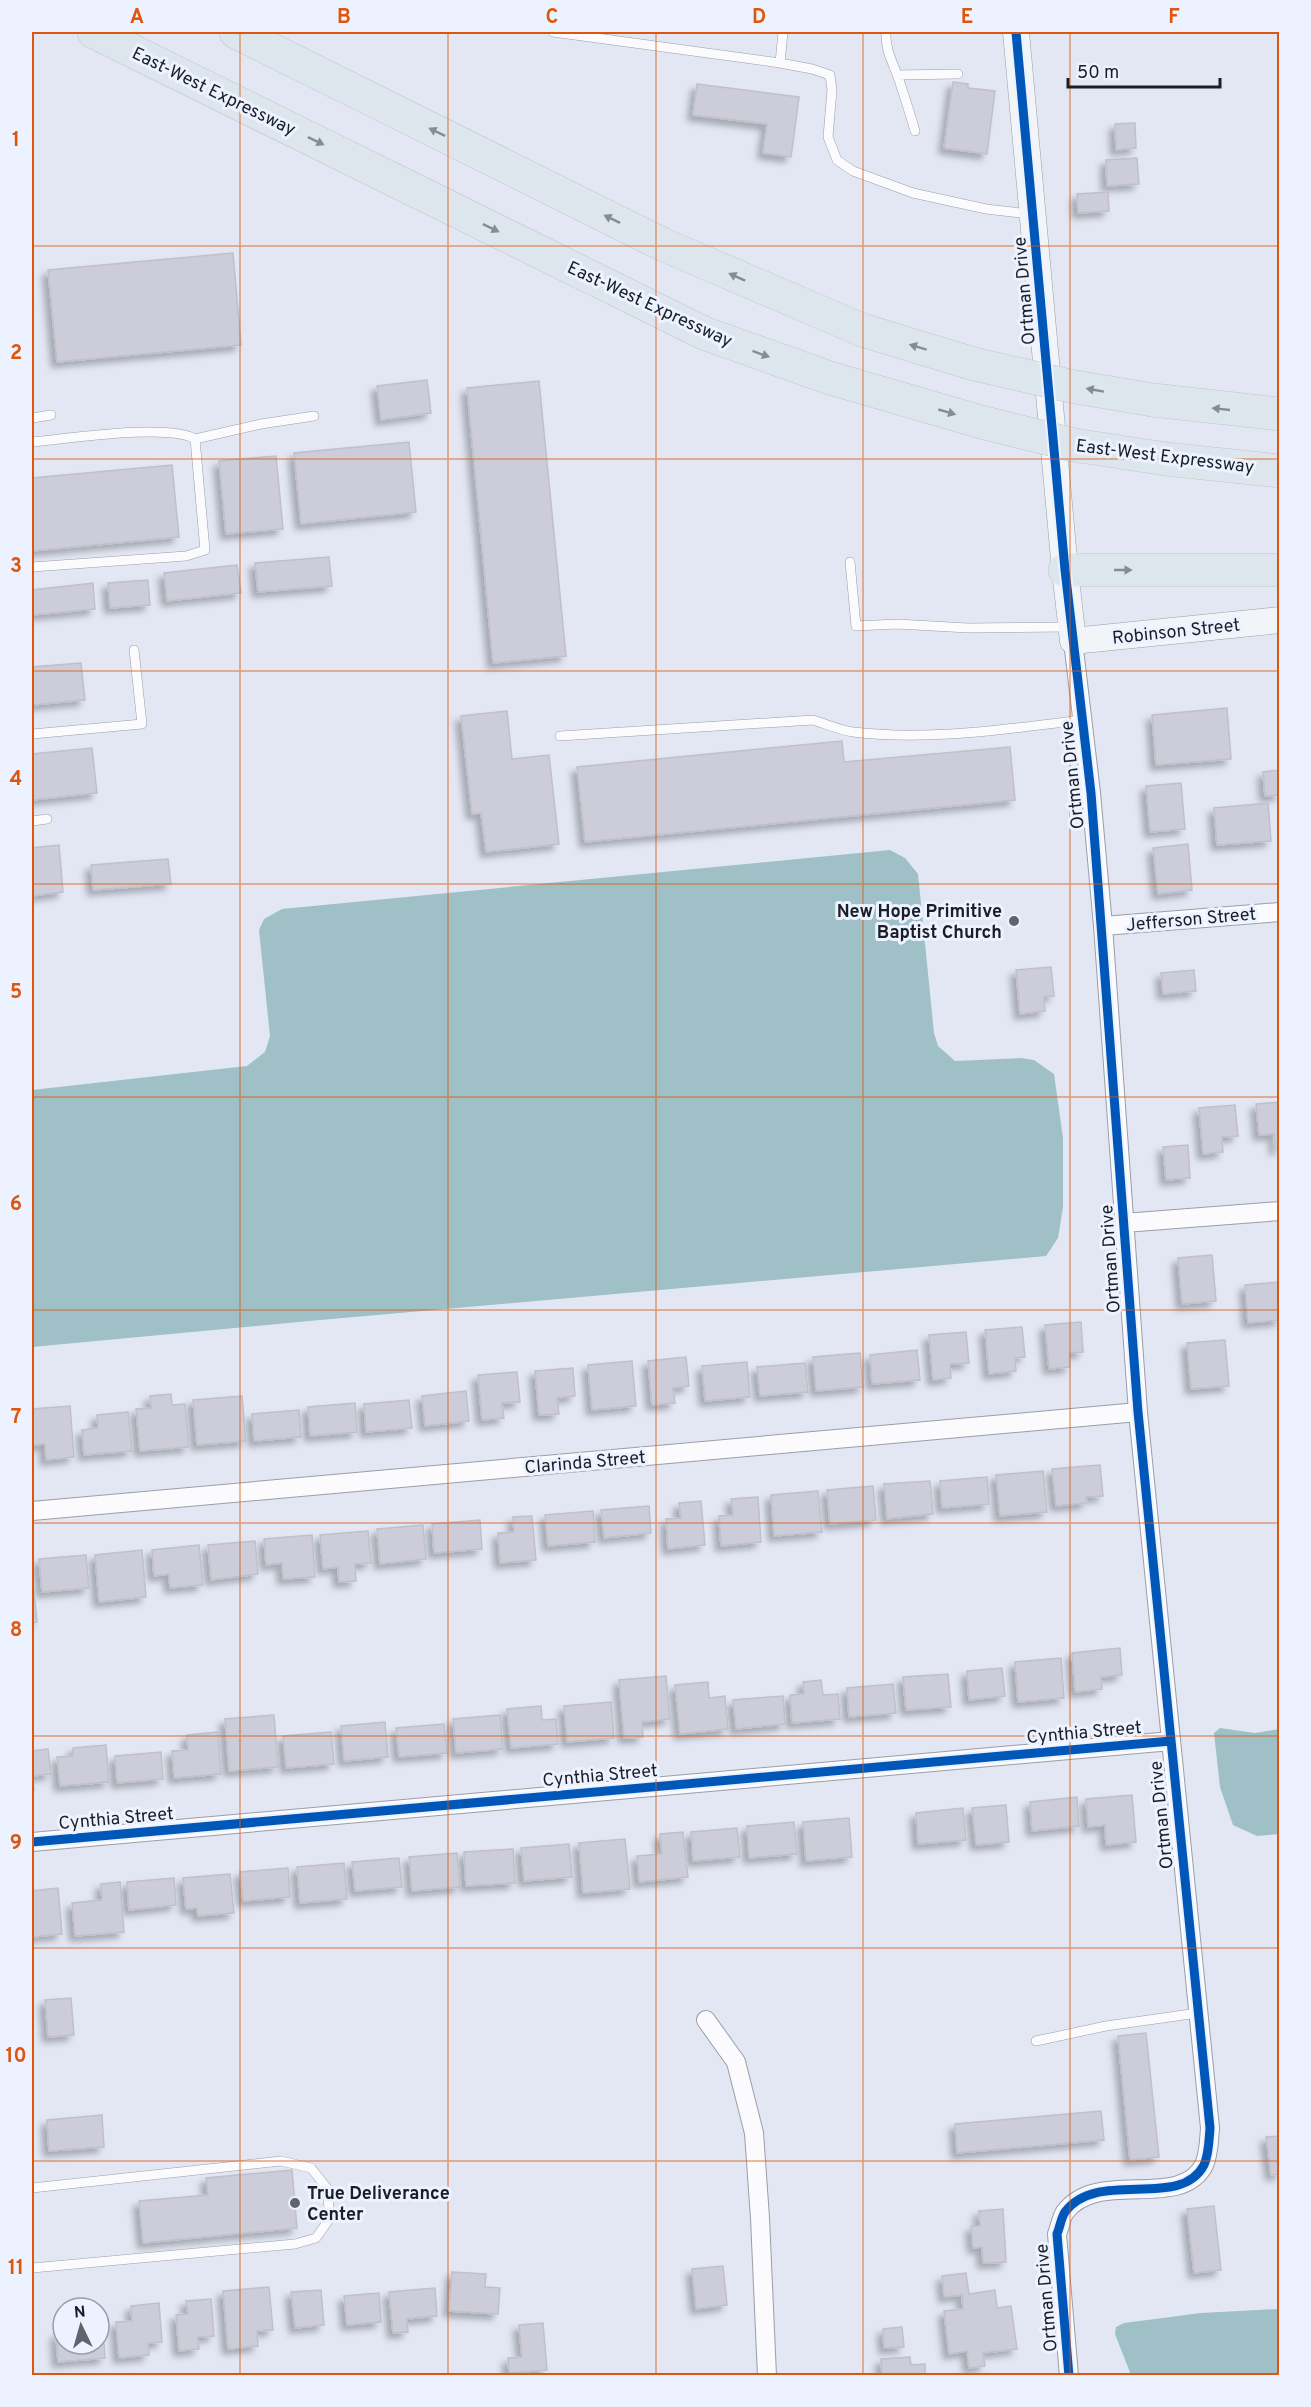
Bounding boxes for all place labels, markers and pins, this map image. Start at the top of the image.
place label: New Hope Primitive Baptist Church [837,901,1002,945]
marker: New Hope Primitive Baptist Church [1007,914,1021,928]
place label: True Deliverance Center [307,2183,450,2227]
marker: True Deliverance Center [288,2196,302,2210]

